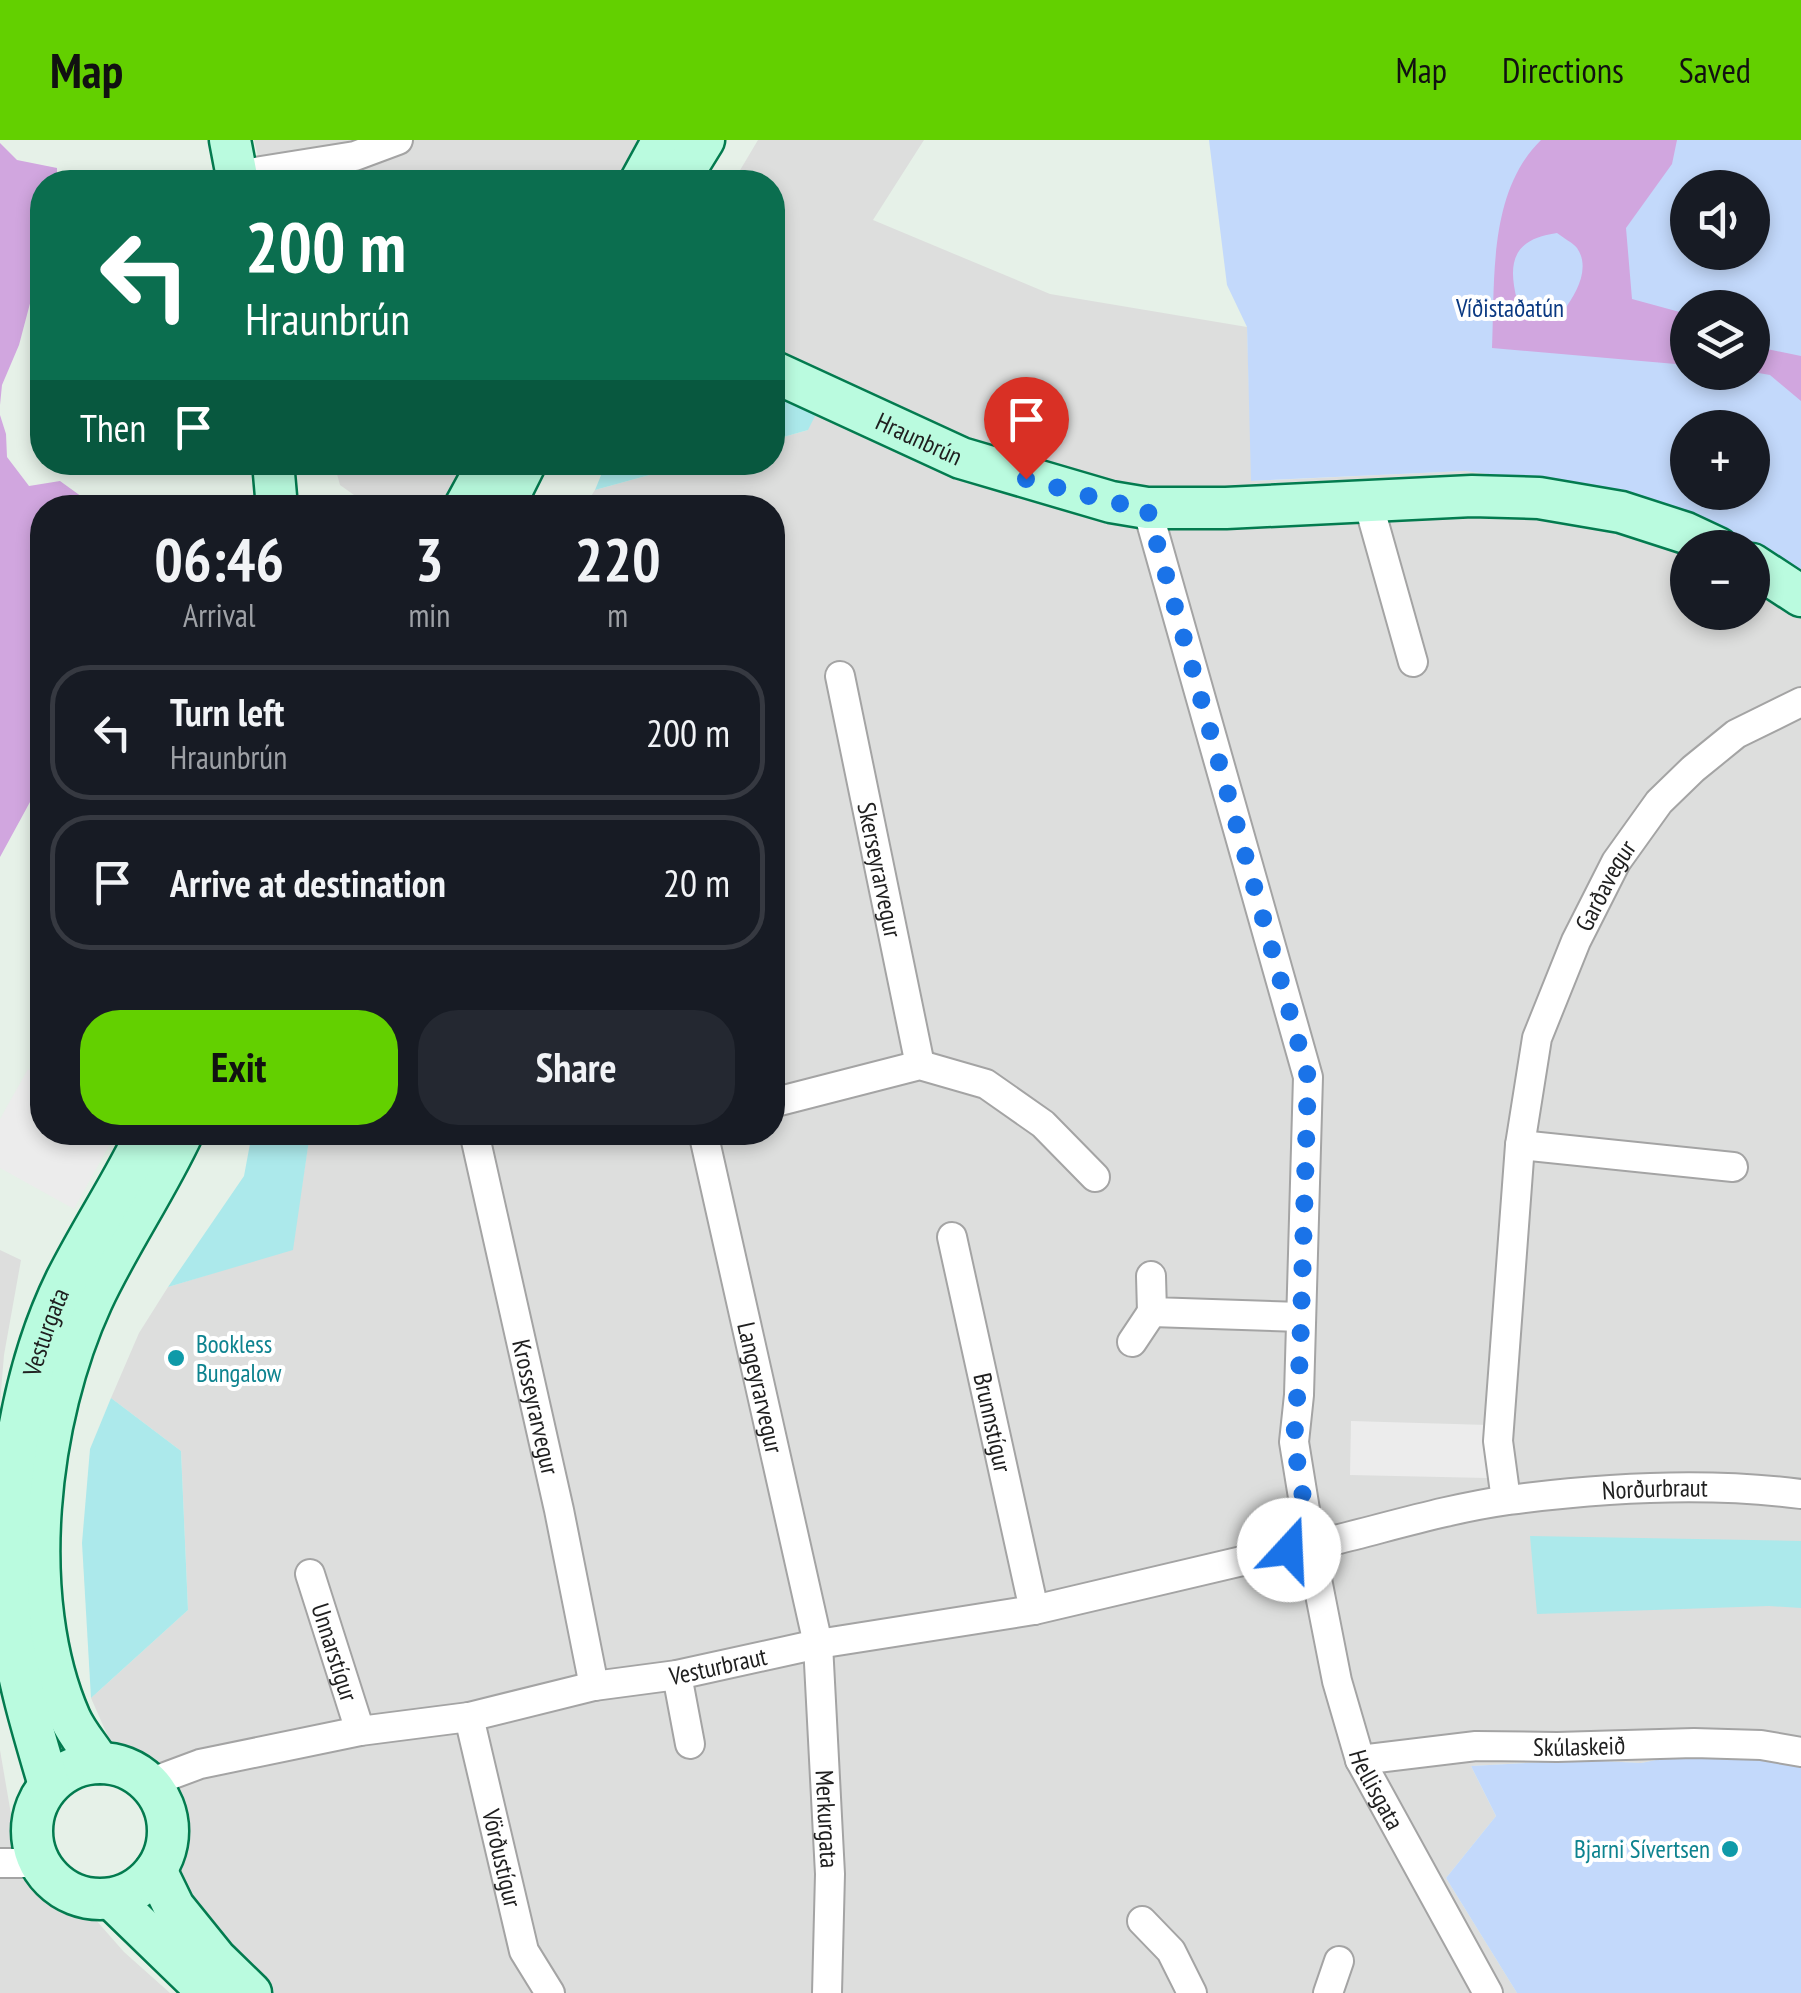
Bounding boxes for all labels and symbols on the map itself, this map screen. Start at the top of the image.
park label: Víðistaðatún [1455,292,1564,324]
pin [984,377,1069,480]
street label: Hraunbrún [871,405,967,472]
street label: Skerseyrarvegur [850,800,909,941]
street label: Garðavegur [1568,833,1643,936]
street label: Vesturgata [15,1283,76,1381]
street label: Langeyrarvegur [730,1319,791,1456]
place label: Bookless Bungalow [196,1328,282,1389]
street label: Krosseyrarvegur [505,1336,567,1478]
marker: Bookless Bungalow [165,1347,187,1369]
street label: Brunnstígur [966,1370,1019,1475]
street label: Norðurbraut [1601,1471,1708,1507]
position arrow [1237,1498,1341,1602]
street label: Unnarstígur [304,1599,366,1705]
street label: Vesturbraut [666,1640,770,1692]
street label: Skúlaskeið [1533,1729,1626,1763]
street label: Hellisgata [1342,1746,1411,1835]
street label: Merkurgata [809,1769,846,1869]
street label: Vörðustígur [475,1805,529,1911]
place label: Bjarni Sívertsen [1574,1833,1710,1865]
marker: Bjarni Sívertsen [1719,1838,1741,1860]

